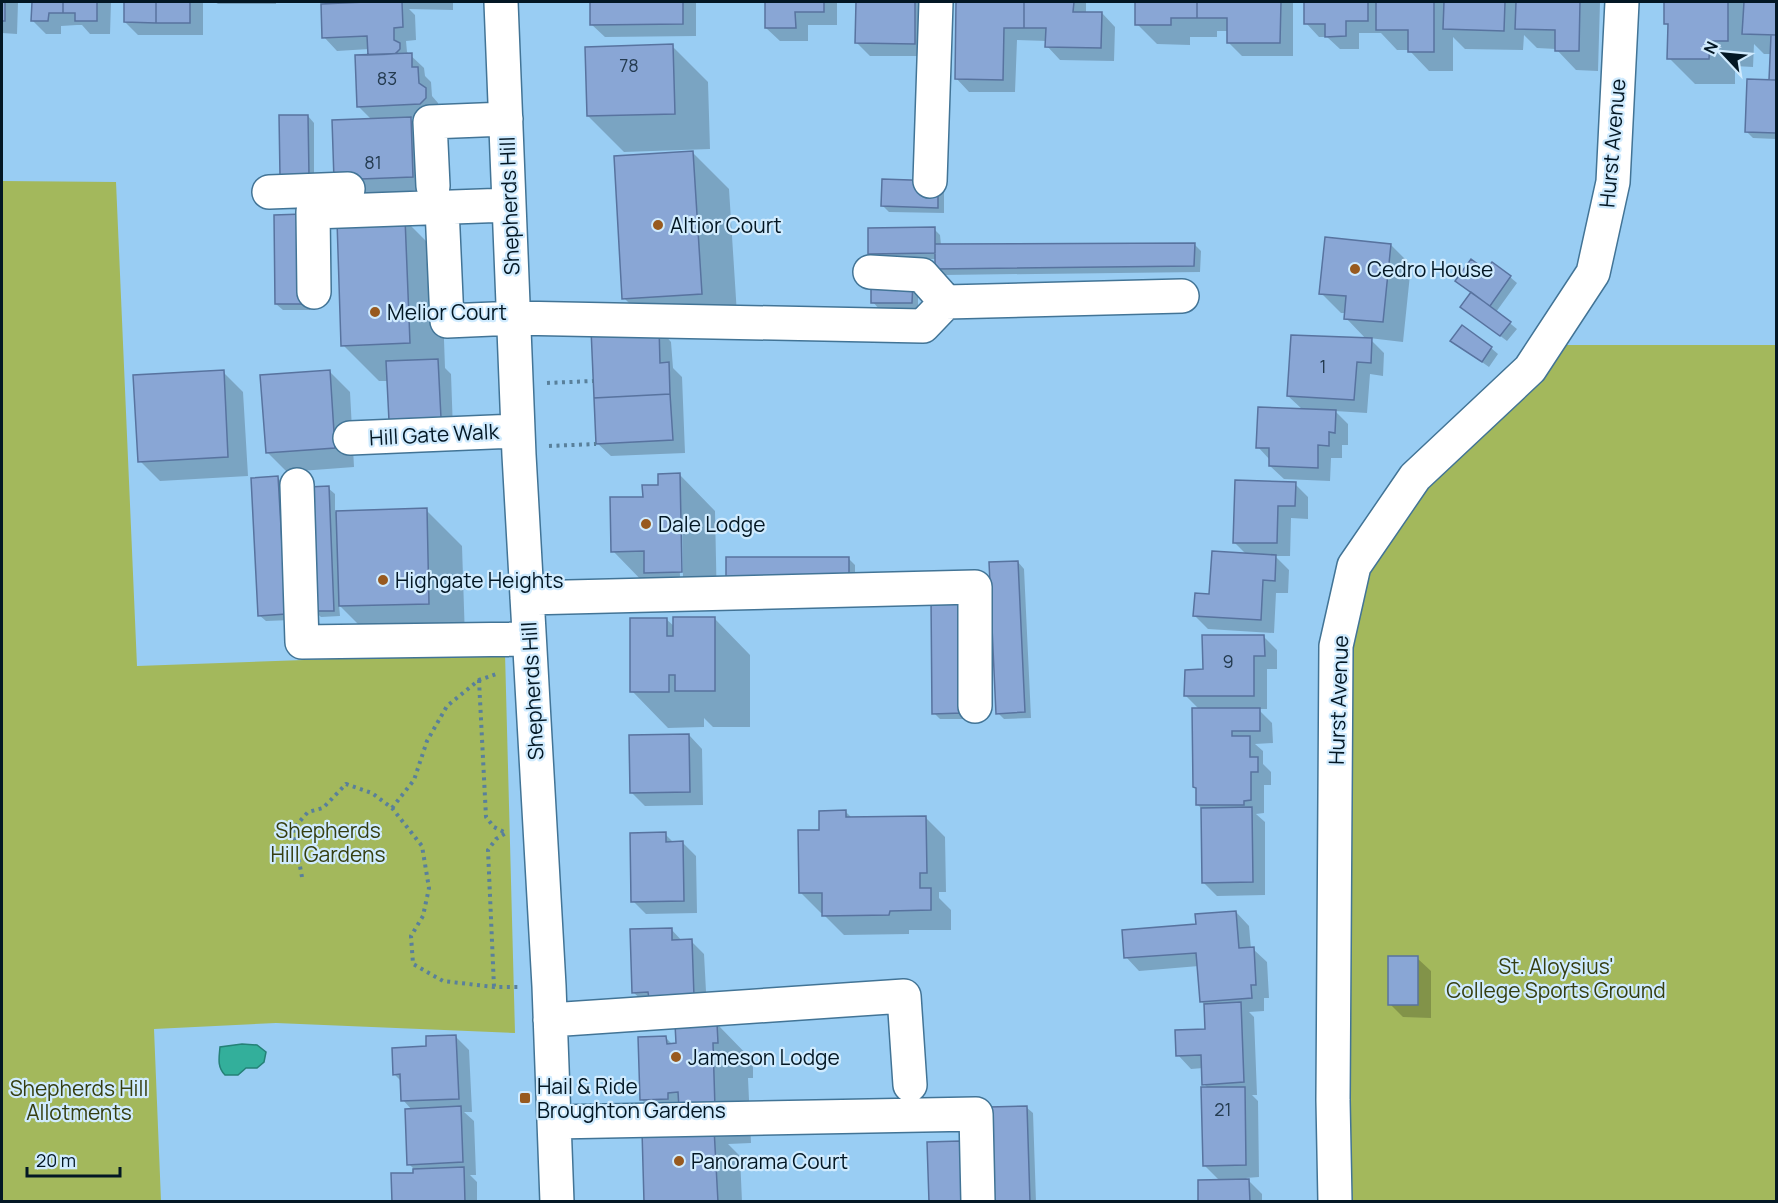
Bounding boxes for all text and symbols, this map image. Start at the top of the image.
north arrow [1694,24,1754,84]
text: N [1698,37,1723,57]
house number: 78 [619,53,639,77]
house number: 83 [377,66,397,90]
street label: Hurst Avenue [1592,77,1632,209]
street label: Shepherds Hill [493,136,525,276]
house number: 81 [364,150,382,174]
place label: Altior Court [670,211,782,239]
marker: Altior Court [651,218,665,232]
place label: Cedro House [1367,255,1493,283]
marker: Cedro House [1348,262,1362,276]
place label: Melior Court [387,298,507,326]
marker: Melior Court [368,305,382,319]
house number: 1 [1319,354,1327,378]
street label: Hill Gate Walk [368,417,500,451]
place label: Dale Lodge [658,510,765,538]
marker: Dale Lodge [639,517,653,531]
place label: Highgate Heights [395,566,564,594]
marker: Highgate Heights [376,573,390,587]
street label: Shepherds Hill [514,621,550,761]
street label: Hurst Avenue [1322,635,1354,765]
house number: 9 [1222,649,1234,673]
park label: Shepherds Hill Gardens [270,816,386,868]
park label: St. Aloysius' College Sports Ground [1446,952,1666,1004]
place label: Jameson Lodge [688,1043,840,1071]
marker: Jameson Lodge [669,1050,683,1064]
place label: Hail & Ride Broughton Gardens [537,1072,726,1124]
park label: Shepherds Hill Allotments [10,1074,148,1126]
marker: Hail & Ride Broughton Gardens [518,1091,532,1105]
house number: 21 [1214,1097,1232,1121]
scale bar [27,1140,120,1178]
place label: Panorama Court [691,1147,848,1175]
text: 20 m [36,1148,76,1172]
marker: Panorama Court [672,1154,686,1168]

